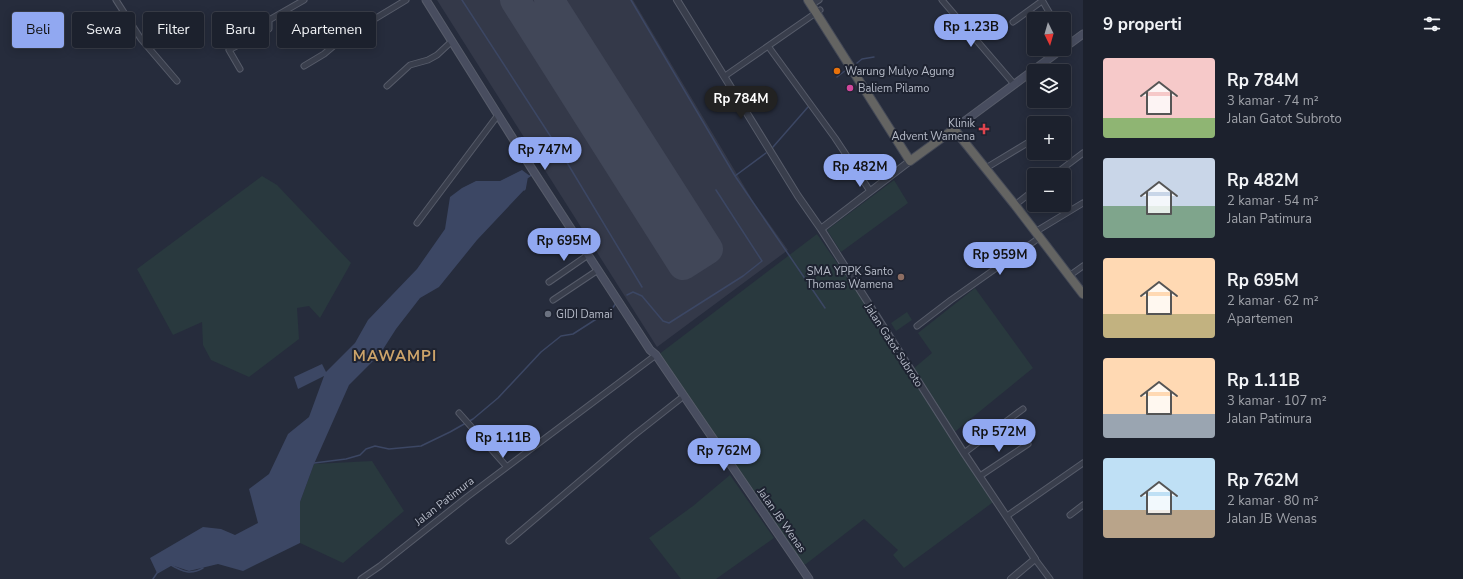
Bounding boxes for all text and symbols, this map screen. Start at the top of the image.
chip: Beli [12,12,64,48]
chip: Sewa [72,12,135,48]
chip: Filter [143,12,204,48]
chip: Baru [212,12,269,48]
chip: Apartemen [277,12,376,48]
north arrow [1027,12,1071,56]
map controls [1027,12,1071,212]
text: 9 properti [1103,13,1182,36]
icon: filters [1421,13,1443,35]
pin: Rp 1.23B [930,14,1012,48]
text: Rp 1.23B [943,18,999,36]
place label: Warung Mulyo Agung [845,64,954,79]
button: layers [1027,64,1071,108]
marker: Warung Mulyo Agung [832,66,842,76]
text: Rp 784M [1227,69,1299,92]
icon: home [1135,74,1183,122]
place label: Baliem Pilamo [858,81,929,96]
marker: Baliem Pilamo [845,83,855,93]
pin: Rp 784M [704,86,778,120]
text: Rp 784M [714,90,768,108]
text: 3 kamar · 74 m² [1227,92,1319,110]
text: Jalan Gatot Subroto [1227,110,1342,128]
place label: Klinik Advent Wamena [892,116,975,144]
button: + [1027,116,1071,160]
marker: Klinik Advent Wamena [978,123,990,135]
pin: Rp 747M [508,137,582,171]
text: Rp 747M [518,141,572,159]
pin: Rp 482M [823,154,897,188]
text: Rp 482M [833,158,887,176]
button: − [1027,168,1071,212]
text: Rp 482M [1227,169,1299,192]
icon: home [1135,174,1183,222]
text: 2 kamar · 54 m² [1227,192,1319,210]
text: Jalan Patimura [1227,210,1312,228]
pin: Rp 695M [527,228,601,262]
text: Rp 695M [537,232,591,250]
pin: Rp 959M [963,242,1037,276]
text: Rp 959M [973,246,1027,264]
place label: SMA YPPK Santo Thomas Wamena [806,264,893,292]
text: Rp 695M [1227,269,1299,292]
marker: SMA YPPK Santo Thomas Wamena [896,272,906,282]
icon: home [1135,274,1183,322]
text: 2 kamar · 62 m² [1227,292,1319,310]
street label: Jalan Gatot Subroto [860,300,926,390]
place label: GIDI Damai [556,307,612,322]
marker: GIDI Damai [543,309,553,319]
text: Apartemen [1227,310,1293,328]
district label: MAWAMPI [353,346,437,366]
text: Rp 1.11B [1227,369,1300,392]
icon: home [1135,374,1183,422]
text: 3 kamar · 107 m² [1227,392,1327,410]
text: Jalan Patimura [1227,410,1312,428]
pin: Rp 572M [962,419,1036,453]
text: Rp 572M [972,423,1026,441]
pin: Rp 1.11B [462,425,544,459]
text: Rp 1.11B [475,429,531,447]
pin: Rp 762M [687,438,761,472]
text: Rp 762M [697,442,751,460]
text: Rp 762M [1227,469,1299,492]
street label: Jalan Patimura [411,473,477,530]
icon: home [1135,474,1183,522]
street label: Jalan JB Wenas [753,484,810,556]
text: 2 kamar · 80 m² [1227,492,1319,510]
text: Jalan JB Wenas [1227,510,1317,528]

